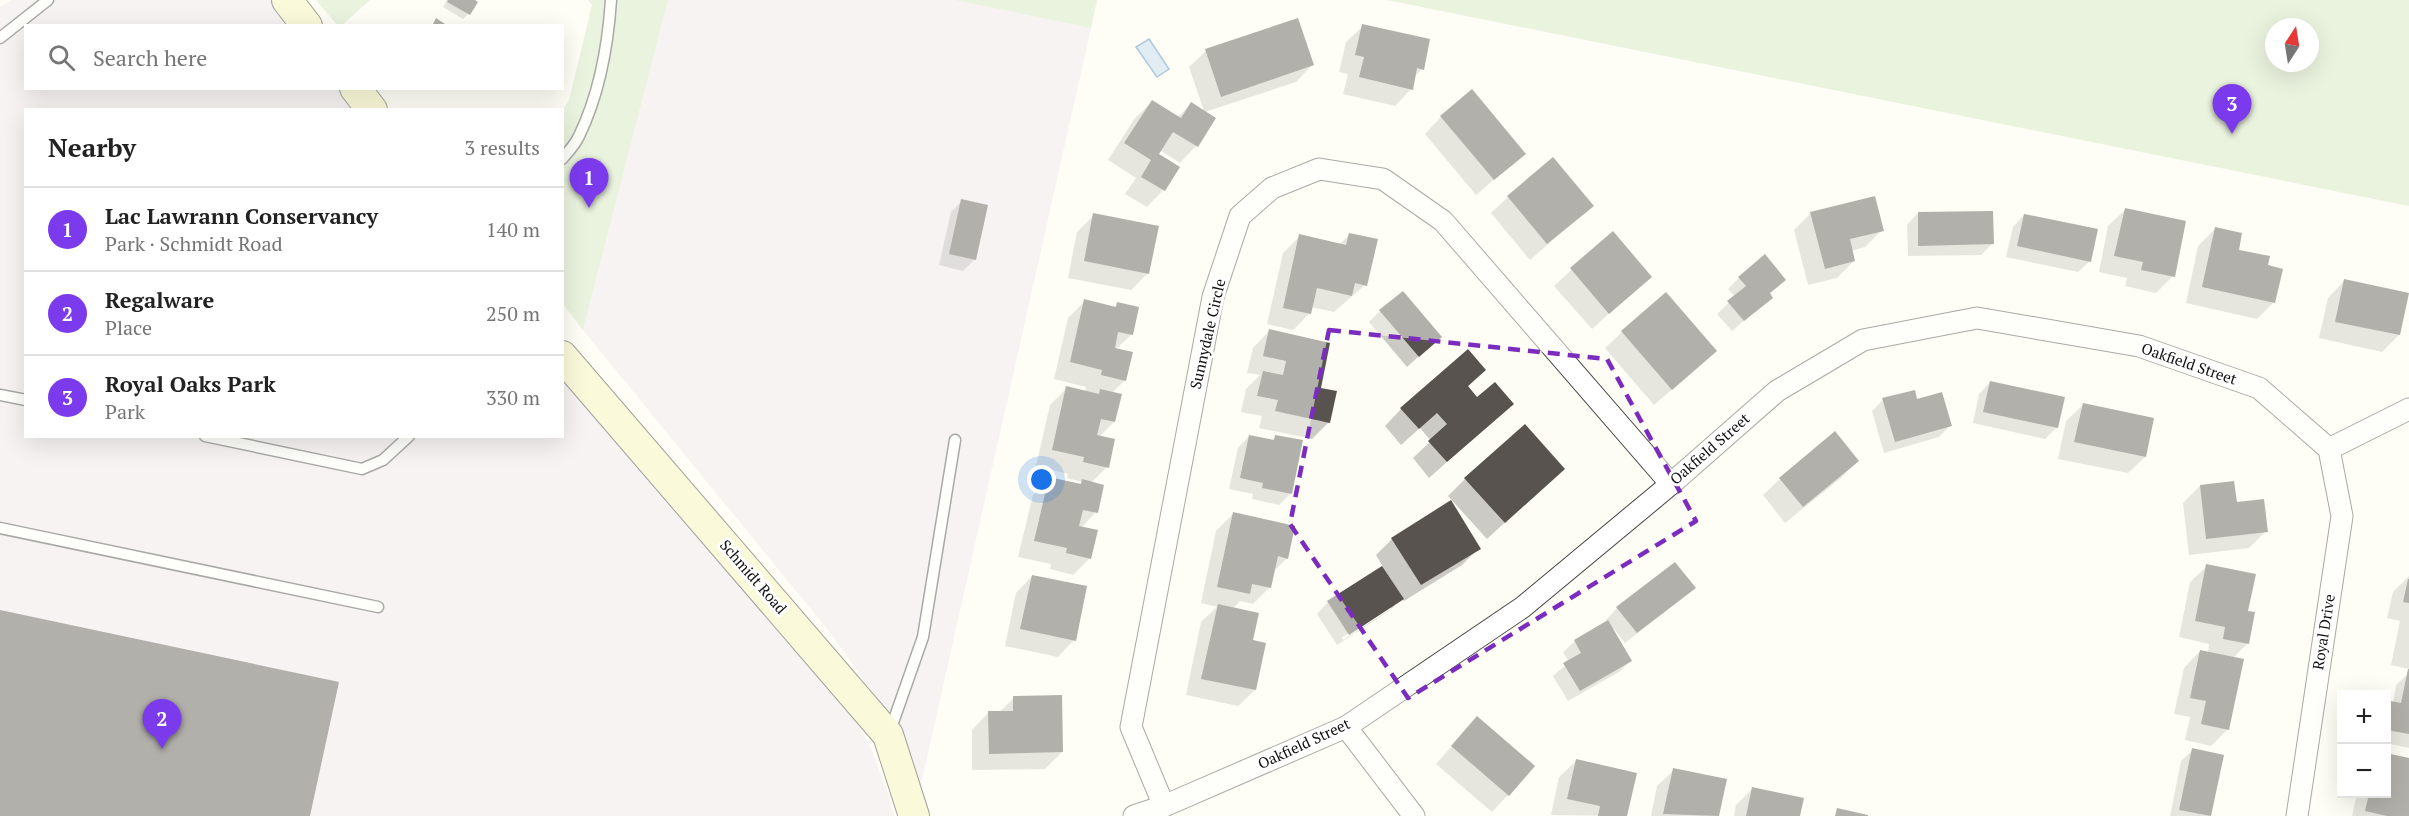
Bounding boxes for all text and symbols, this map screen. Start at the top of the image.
north arrow [2265,18,2319,72]
search box [24,24,564,90]
icon: search [45,41,78,74]
text: Search here [93,43,207,72]
pin: 3 [2212,84,2252,134]
text: Nearby [48,130,136,164]
text: 3 results [465,134,540,161]
pin: 1 [570,158,608,208]
text: Lac Lawrann Conservancy [105,201,378,230]
text: 1 [62,216,73,243]
text: 140 m [486,216,540,243]
text: Park · Schmidt Road [105,230,283,257]
street label: Sunnydale Circle [1185,277,1229,391]
text: Regalware [105,285,214,314]
text: 2 [62,300,73,327]
text: 250 m [486,300,540,327]
text: Place [105,314,152,341]
street label: Oakfield Street [2139,337,2240,389]
text: Royal Oaks Park [105,369,276,398]
text: 3 [62,384,73,411]
text: 330 m [486,384,540,411]
text: Park [105,398,145,425]
street label: Oakfield Street [1665,408,1754,488]
your location [1027,465,1056,494]
street label: Schmidt Road [716,535,792,618]
street label: Royal Drive [2307,593,2339,671]
map controls [2337,690,2391,798]
button: + [2337,690,2391,744]
pin: 2 [142,700,182,749]
street label: Oakfield Street [1254,713,1353,773]
button: − [2337,744,2391,798]

